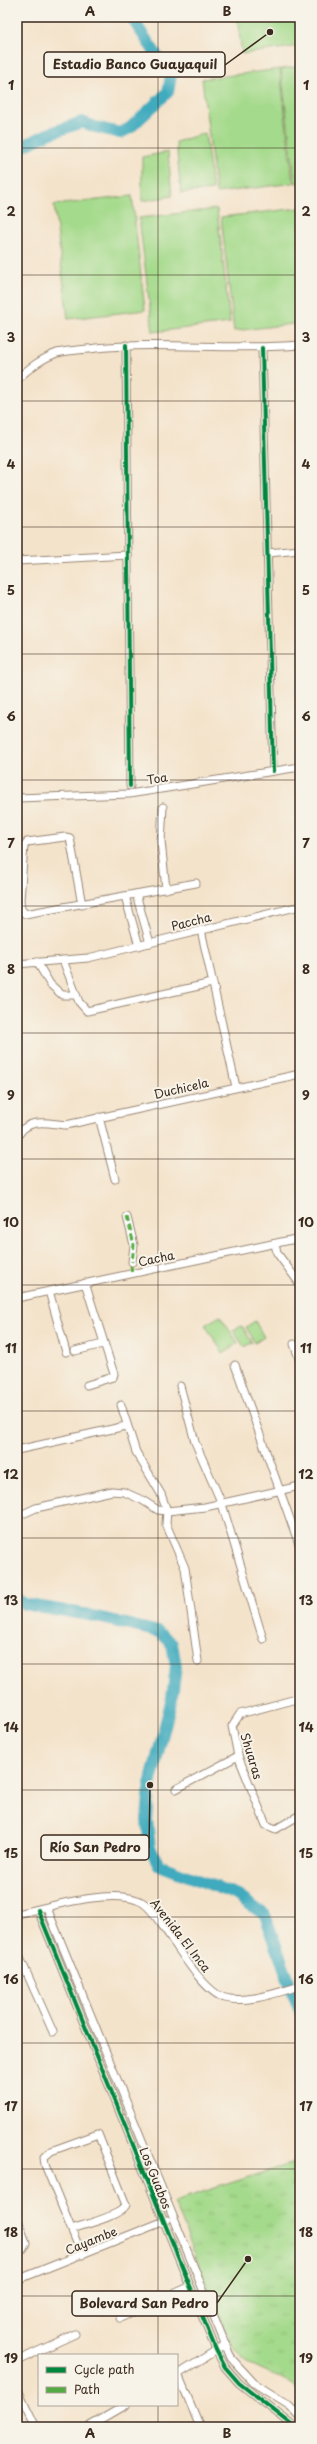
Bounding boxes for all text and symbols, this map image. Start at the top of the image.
text: A [85,1,95,20]
text: B [223,1,232,20]
callout: Estadio Banco Guayaquil [44,52,225,77]
text: Estadio Banco Guayaquil [53,54,218,73]
text: 1 [8,75,14,94]
text: 1 [303,75,309,94]
text: 2 [6,201,16,220]
text: 2 [301,201,311,220]
text: 3 [7,327,16,346]
text: 3 [302,327,311,346]
text: 4 [7,454,16,473]
text: 4 [302,454,311,473]
text: 5 [7,580,15,599]
text: 5 [302,580,310,599]
text: 6 [6,706,16,725]
text: 6 [301,706,311,725]
street label: Toa [145,767,169,789]
text: 7 [7,833,15,852]
text: 7 [302,833,310,852]
street label: Paccha [169,907,213,935]
text: 8 [7,959,15,978]
text: 8 [302,959,310,978]
street label: Duchicela [152,1073,211,1103]
text: 9 [7,1085,15,1104]
text: 9 [302,1085,310,1104]
text: 10 [3,1212,19,1231]
text: 10 [298,1212,314,1231]
street label: Cacha [136,1245,176,1271]
text: 11 [5,1338,17,1357]
text: 11 [300,1338,312,1357]
text: 12 [3,1464,19,1483]
text: 12 [298,1464,314,1483]
text: 13 [4,1590,19,1609]
text: 13 [299,1590,314,1609]
text: 14 [3,1717,19,1736]
text: 14 [298,1717,314,1736]
street label: Shuaras [236,1731,268,1782]
callout: Río San Pedro [41,1835,149,1860]
text: Río San Pedro [49,1837,141,1856]
text: 15 [4,1843,18,1862]
text: 15 [299,1843,313,1862]
street label: Avenida El Inca [146,1894,216,1976]
text: 16 [3,1969,19,1988]
text: 16 [298,1969,314,1988]
text: 17 [4,2096,18,2115]
text: 17 [299,2096,313,2115]
street label: Los Guabos [135,2144,177,2212]
street label: Cayambe [62,2221,120,2259]
text: 18 [4,2222,18,2241]
text: 18 [299,2222,313,2241]
callout: Bolevard San Pedro [72,2291,217,2316]
text: Bolevard San Pedro [79,2293,209,2312]
text: 19 [4,2348,18,2367]
text: 19 [299,2348,313,2367]
legend [38,2354,178,2406]
text: Cycle path [74,2360,135,2378]
text: Path [74,2380,100,2398]
text: A [85,2423,95,2442]
text: B [223,2423,232,2442]

